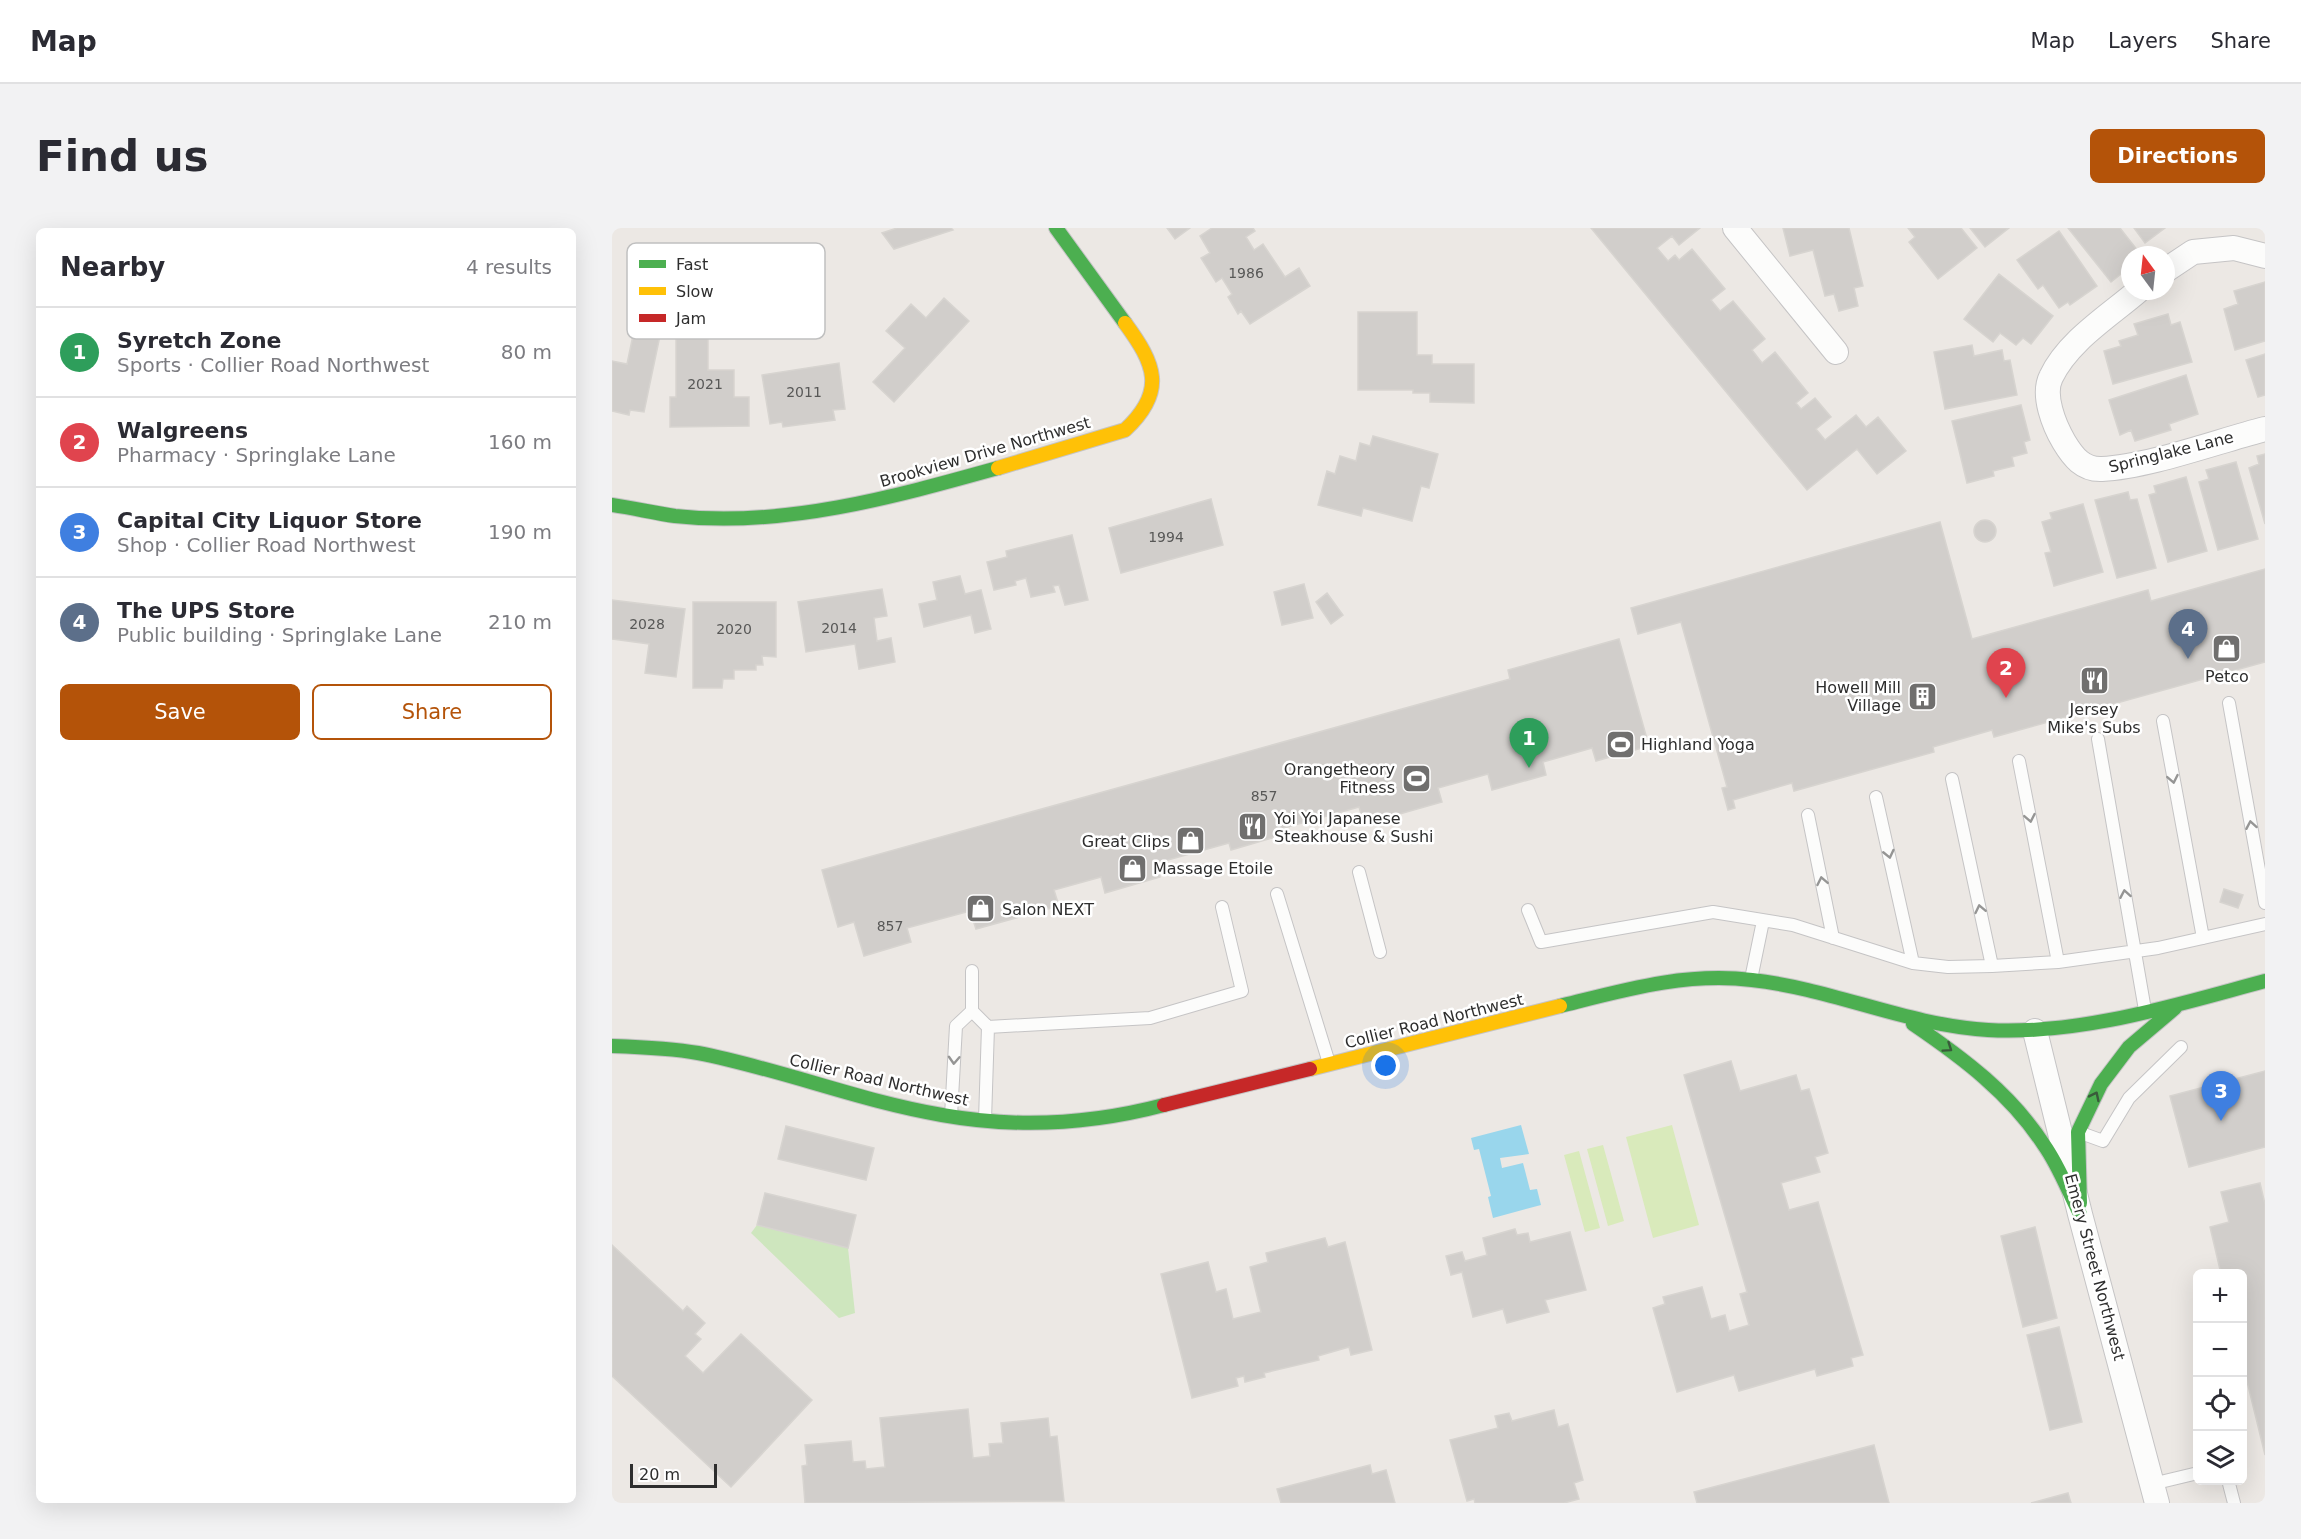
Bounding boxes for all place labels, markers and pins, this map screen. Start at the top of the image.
pin: 4 [2168,610,2208,659]
shop icon: Petco [2211,632,2243,664]
pin: 2 [1986,648,2026,698]
restaurant icon: Jersey Mike's Subs [2078,665,2110,697]
place label: Petco [2205,667,2249,686]
place label: Howell Mill Village [1815,678,1901,715]
building icon: Howell Mill Village [1906,680,1938,712]
place label: Jersey Mike's Subs [2047,700,2141,737]
pin: 1 [1510,718,1548,768]
sports icon: Highland Yoga [1604,728,1636,760]
place label: Highland Yoga [1641,735,1755,754]
place label: Orangetheory Fitness [1284,760,1395,797]
sports icon: Orangetheory Fitness [1400,762,1432,794]
place label: Yoi Yoi Japanese Steakhouse & Sushi [1273,809,1433,846]
restaurant icon: Yoi Yoi Japanese Steakhouse & Sushi [1237,811,1269,843]
shop icon: Great Clips [1175,825,1207,857]
place label: Great Clips [1082,832,1170,851]
shop icon: Massage Etoile [1116,852,1148,884]
place label: Massage Etoile [1153,859,1273,878]
shop icon: Salon NEXT [965,893,997,925]
place label: Salon NEXT [1002,900,1094,919]
pin: 3 [2202,1072,2240,1121]

